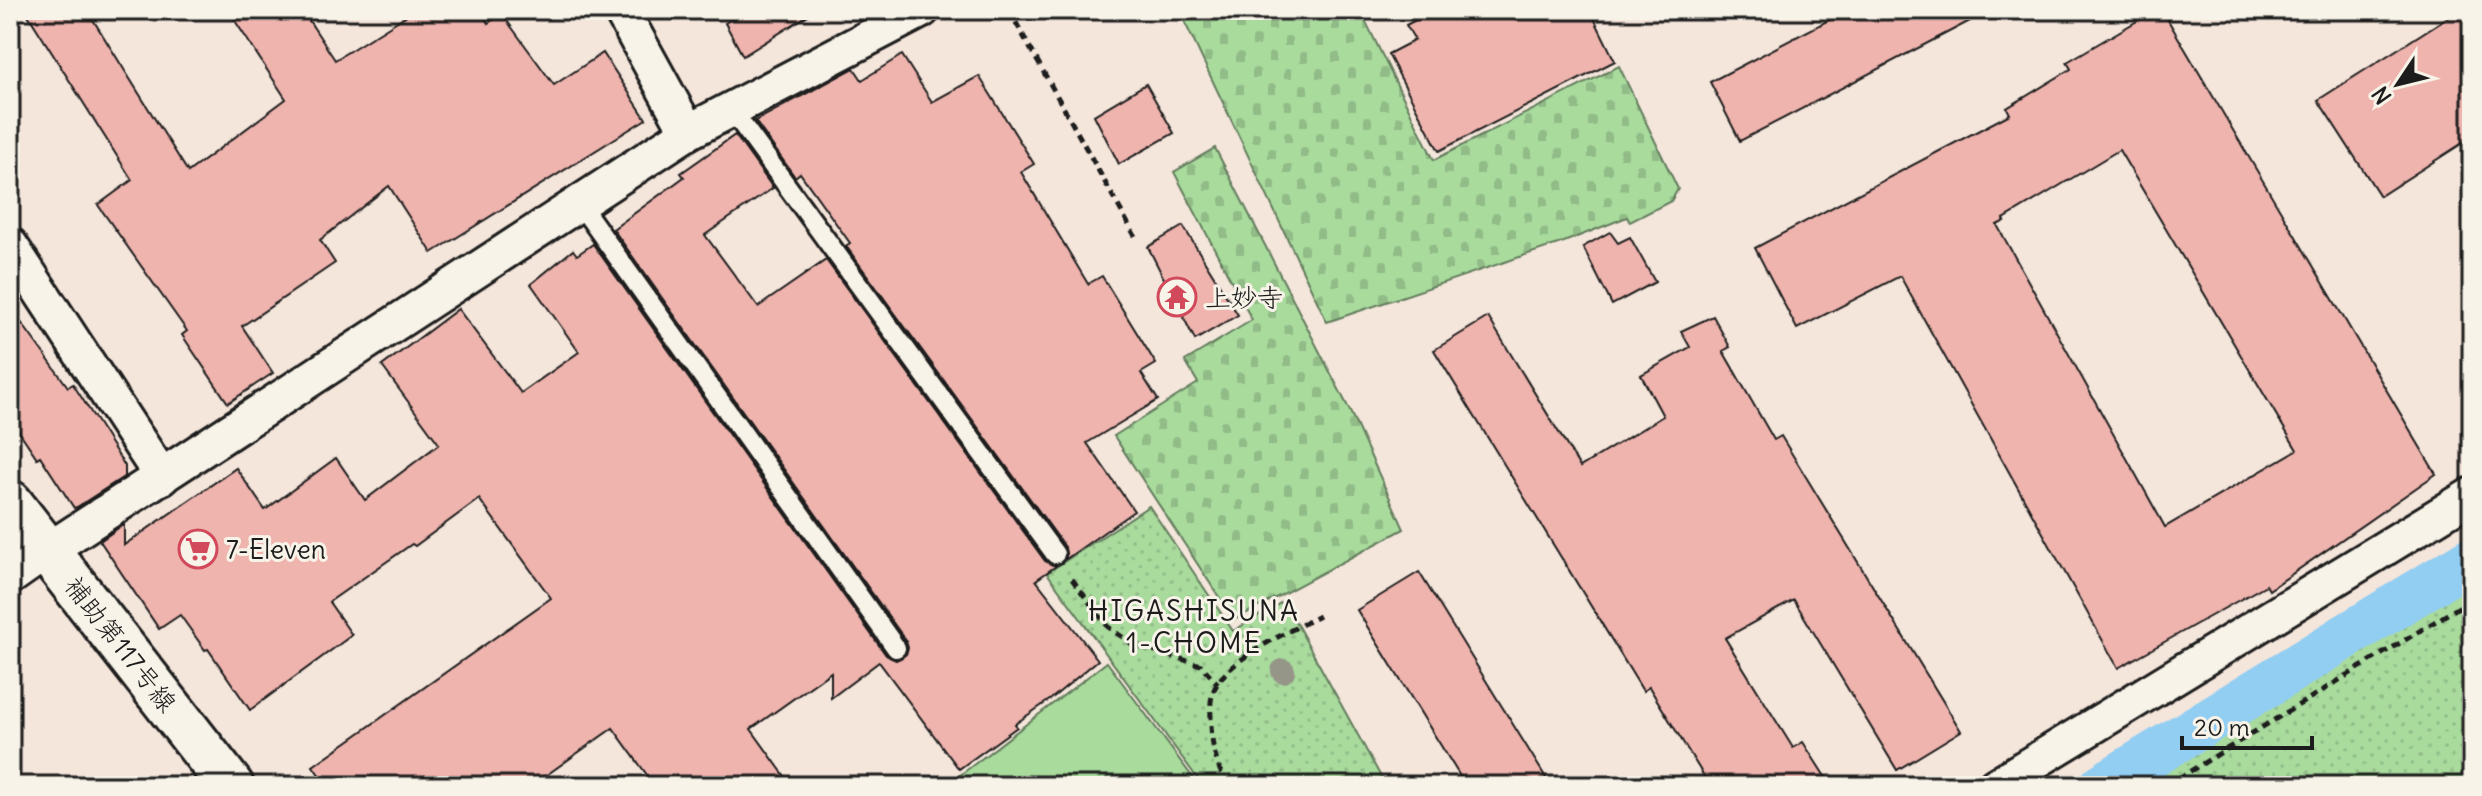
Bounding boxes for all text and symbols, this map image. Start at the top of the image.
north arrow [2358,44,2438,124]
text: N [2366,81,2397,110]
temple icon: 上妙寺 [1156,276,1198,318]
place label: 上妙寺 [1205,281,1283,314]
supermarket icon: 7-Eleven [177,528,219,570]
place label: 7-Eleven [226,533,326,566]
street label: 補助第117号線 [58,569,184,719]
district label: HIGASHISUNA 1-CHOME [1088,593,1300,661]
scale bar [2182,700,2312,750]
text: 20 m [2194,712,2250,742]

